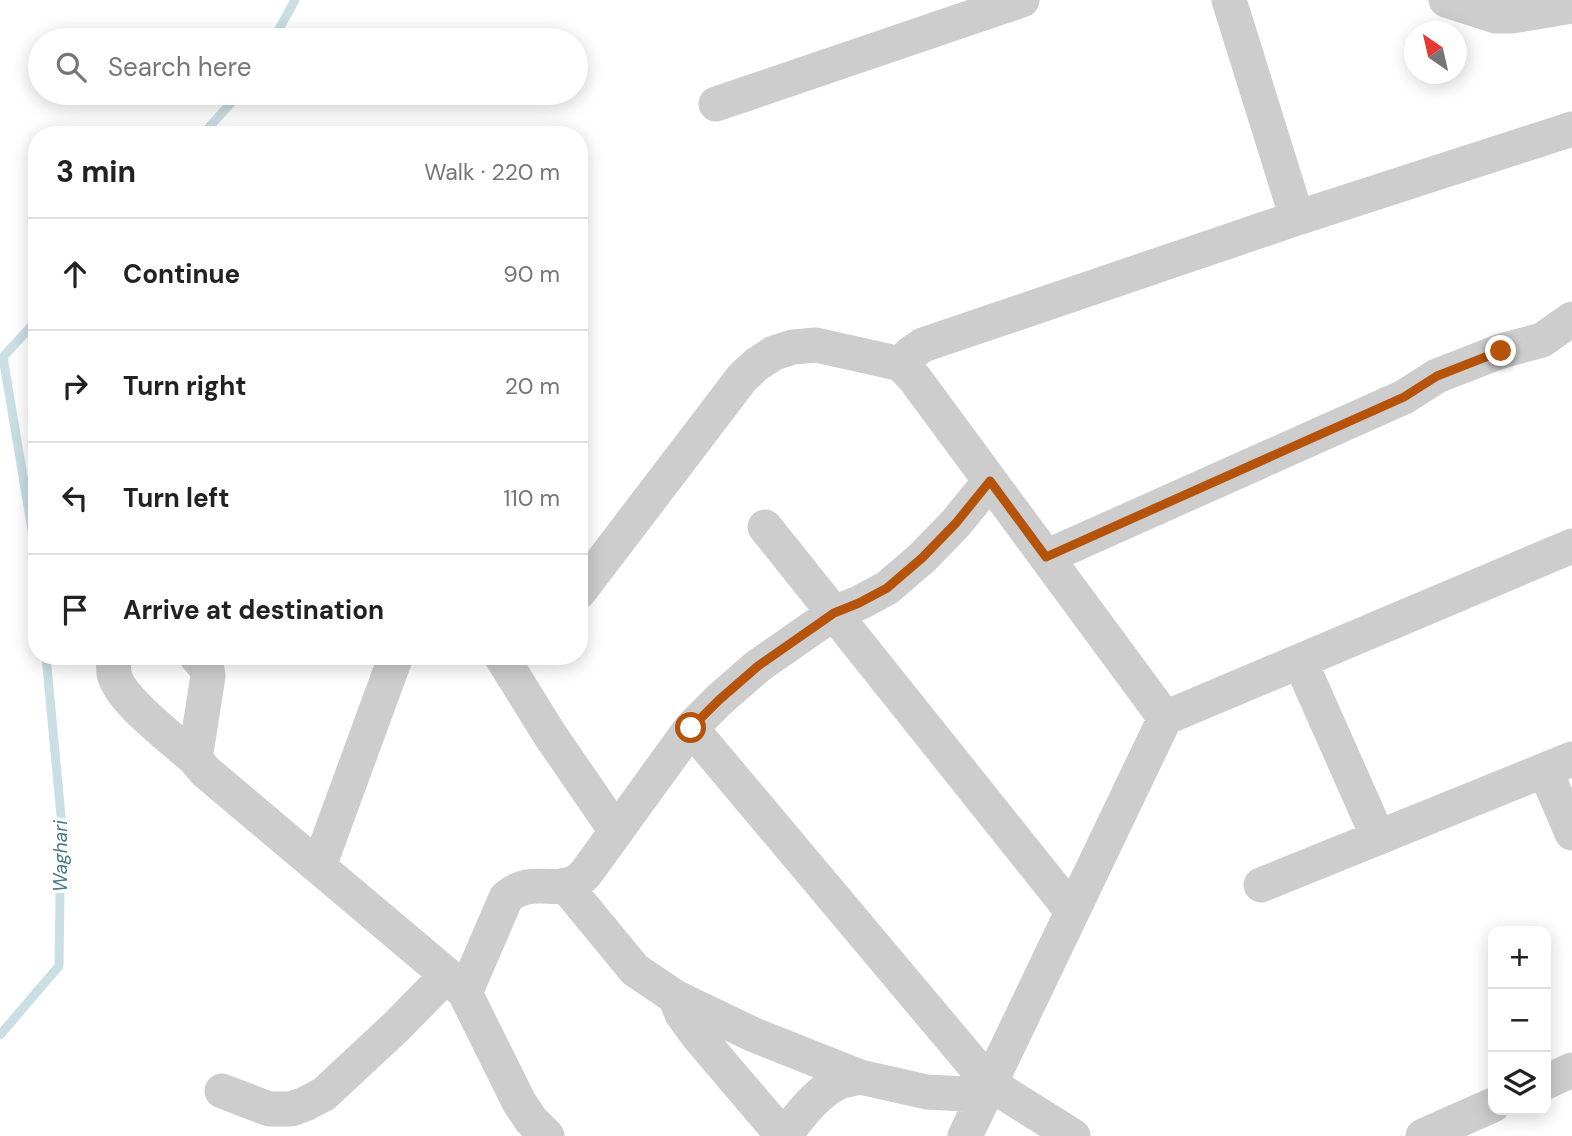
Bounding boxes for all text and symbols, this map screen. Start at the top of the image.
north arrow [1404,21,1467,84]
search box [28,28,588,105]
icon: search [52,48,90,86]
text: Search here [108,50,251,84]
text: 3 min [56,152,136,191]
text: Walk · 220 m [424,157,560,187]
icon: ahead [56,255,94,293]
text: Continue [123,257,240,291]
text: 90 m [503,259,560,289]
route end [1485,335,1516,366]
icon: right [56,367,94,405]
text: Turn right [123,369,247,403]
text: 20 m [505,371,560,401]
icon: left [56,479,94,517]
text: Turn left [123,481,230,515]
text: 110 m [503,483,560,513]
icon: arrive [56,591,94,629]
text: Arrive at destination [123,593,384,627]
route start [675,712,706,743]
water label: Waghari [48,820,73,892]
map controls [1488,926,1551,1115]
button: + [1488,926,1551,989]
button: − [1488,989,1551,1052]
button: layers [1488,1052,1551,1115]

